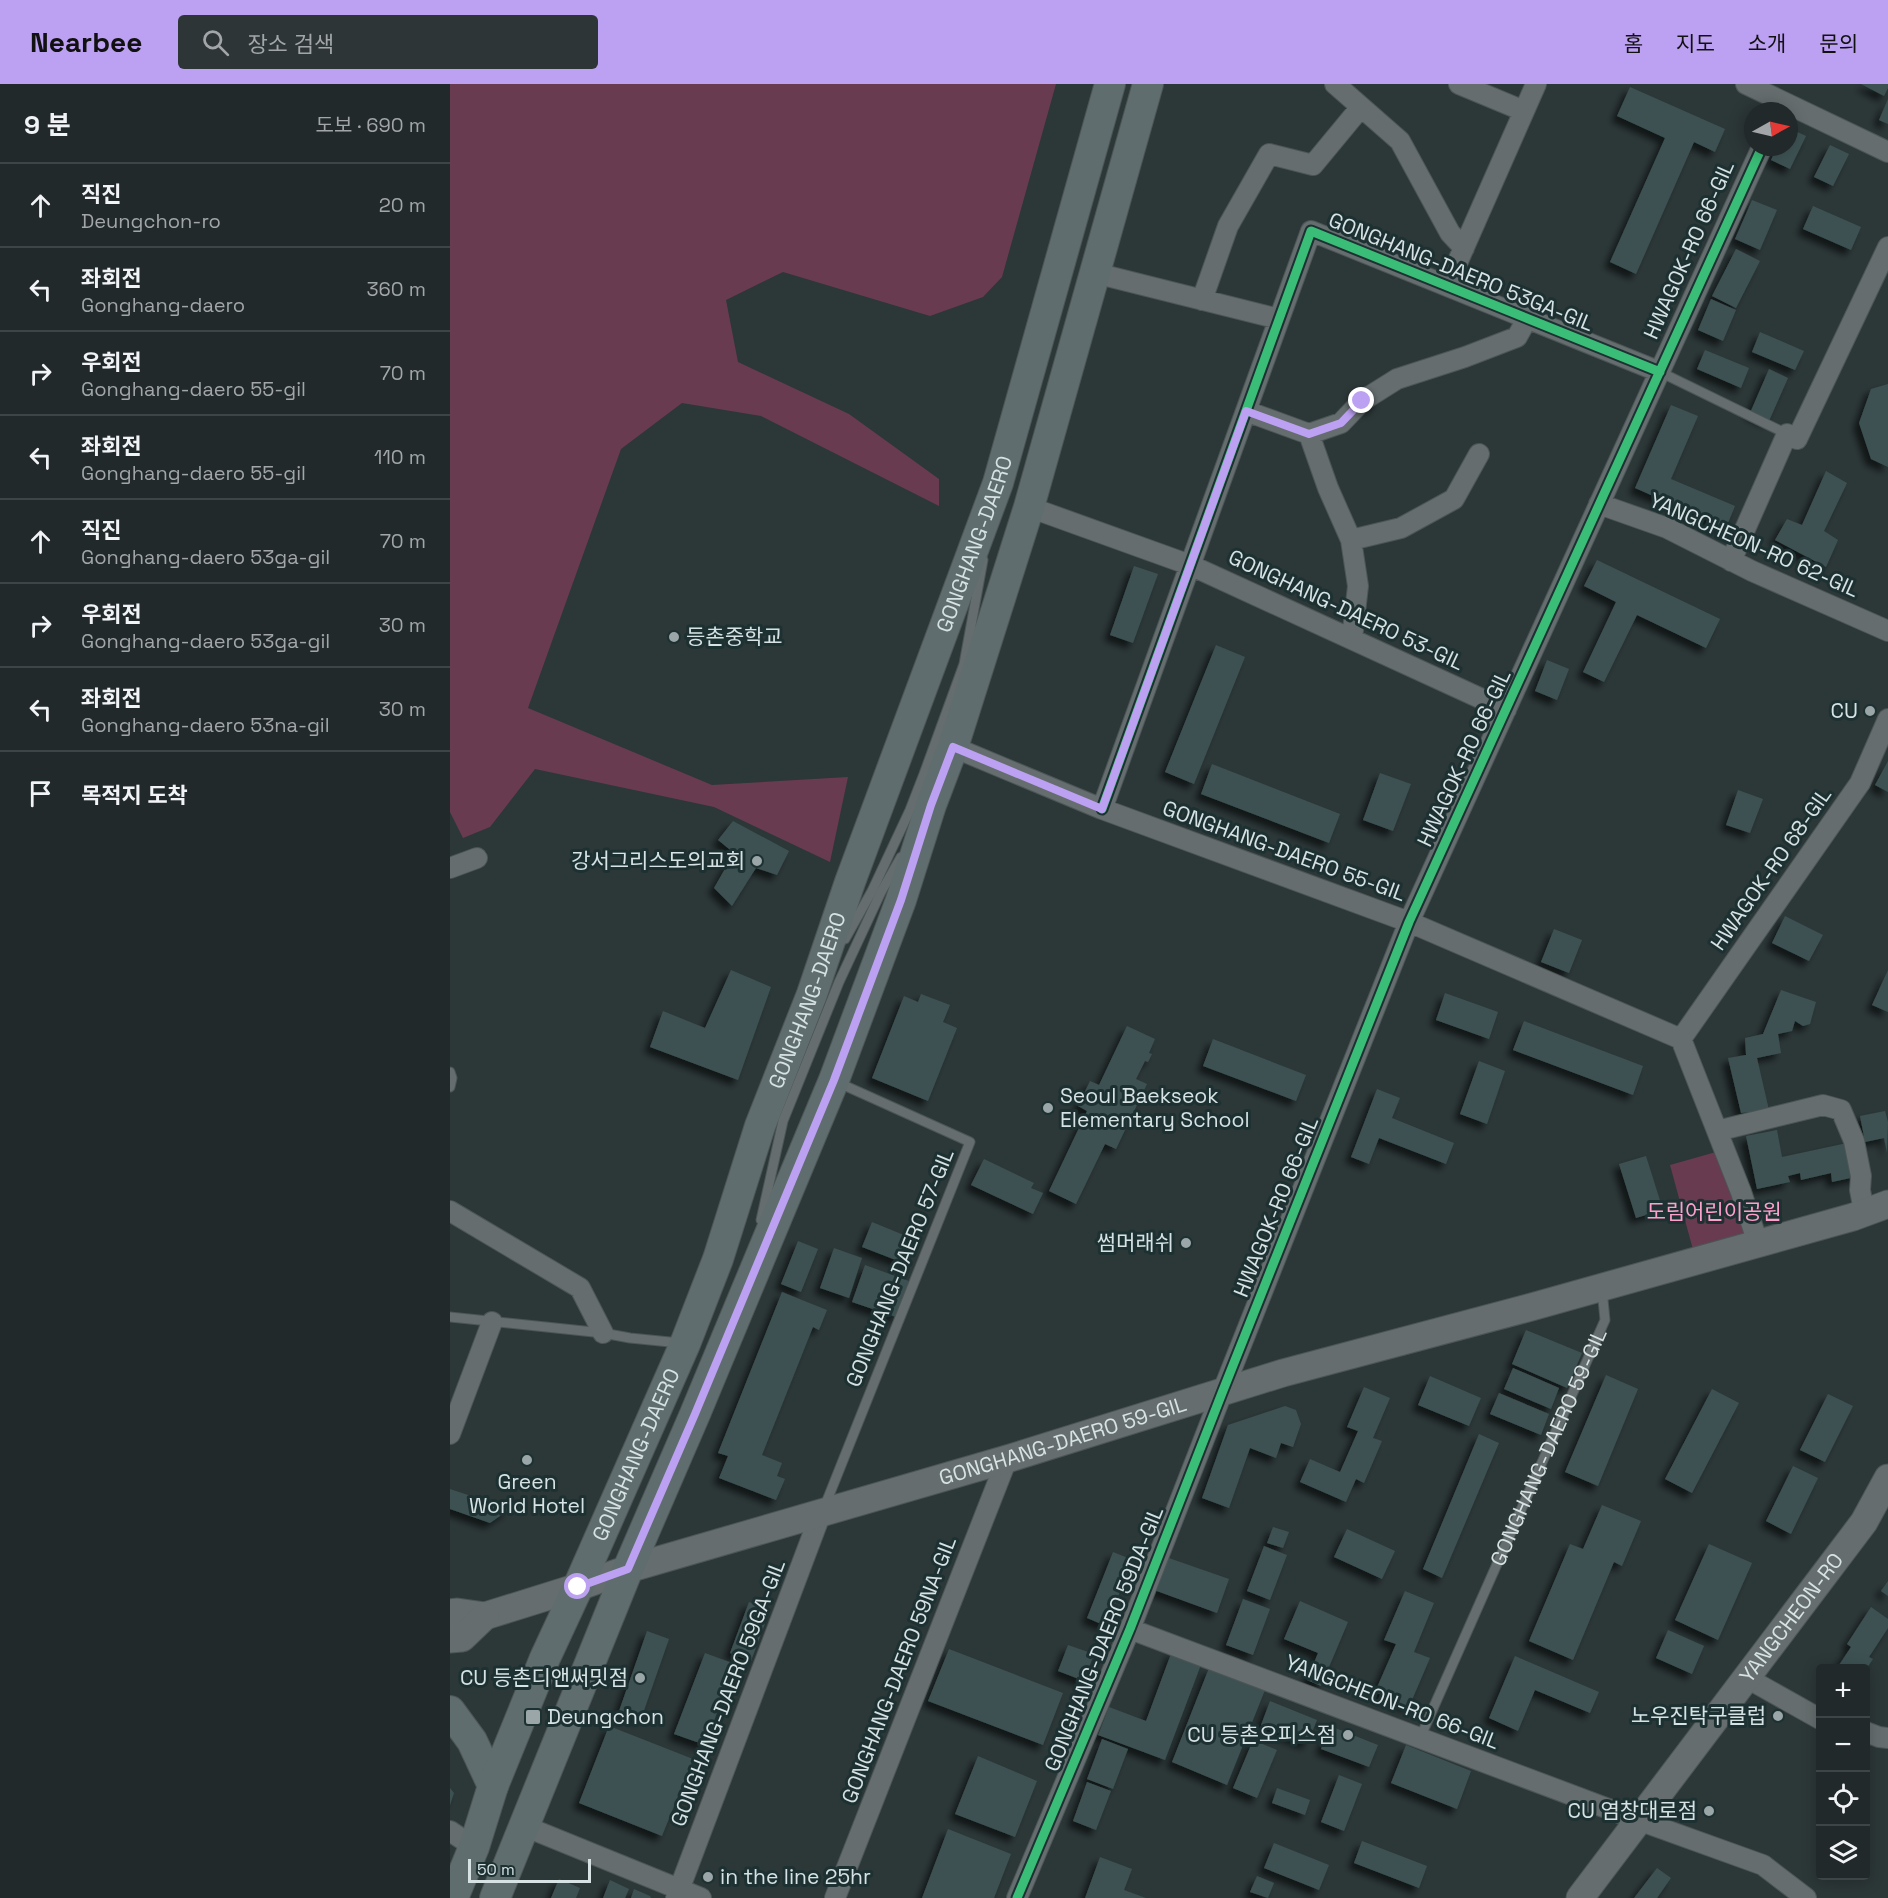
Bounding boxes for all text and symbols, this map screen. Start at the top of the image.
search box [178,15,598,69]
text: Nearbee [30,24,142,60]
icon: search [199,26,232,59]
text: 장소 검색 [247,30,334,58]
text: 홈 [1624,30,1643,57]
text: 지도 [1676,30,1715,57]
text: 소개 [1748,30,1786,57]
text: 문의 [1819,30,1858,57]
north arrow [1744,102,1798,156]
text: 9 분 [24,108,71,142]
text: 도보 · 690 m [316,112,426,138]
street label: HWAGOK-RO 66-GIL [1637,156,1740,343]
text: 직진 [81,180,121,208]
icon: ahead [24,189,57,222]
text: 20 m [379,192,426,218]
street label: GONGHANG-DAERO 53GA-GIL [1325,206,1598,337]
text: Deungchon-ro [81,208,221,234]
text: 좌회전 [81,264,142,292]
icon: left [24,273,57,306]
text: 360 m [367,276,426,302]
text: Gonghang-daero [81,292,245,318]
text: 우회전 [81,348,142,376]
icon: right [24,357,57,390]
text: 70 m [380,360,426,386]
text: Gonghang-daero 55-gil [81,376,306,402]
route end [1348,387,1374,413]
text: 좌회전 [81,432,142,460]
icon: left [24,441,57,474]
text: 110 m [374,444,426,470]
street label: GONGHANG-DAERO [930,452,1018,636]
text: Gonghang-daero 55-gil [81,460,306,486]
street label: YANGCHEON-RO 62-GIL [1645,486,1863,603]
text: 직진 [81,516,121,544]
icon: ahead [24,525,57,558]
text: 70 m [380,528,426,554]
street label: GONGHANG-DAERO 53-GIL [1224,543,1468,676]
text: Gonghang-daero 53ga-gil [81,544,330,570]
text: 우회전 [81,600,142,628]
icon: right [24,609,57,642]
text: 30 m [379,612,426,638]
place label: 등촌중학교 [686,623,783,650]
text: Gonghang-daero 53ga-gil [81,628,330,654]
marker: 등촌중학교 [667,630,681,644]
street label: HWAGOK-RO 66-GIL [1411,665,1516,851]
text: 좌회전 [81,684,142,712]
icon: left [24,693,57,726]
text: 30 m [379,696,426,722]
place label: CU [1831,697,1858,724]
marker: CU [1863,704,1877,718]
text: Gonghang-daero 53na-gil [81,712,330,738]
icon: arrive [24,777,57,810]
text: 목적지 도착 [81,781,188,809]
street label: HWAGOK-RO 68-GIL [1704,782,1837,955]
street label: GONGHANG-DAERO 55-GIL [1159,794,1409,907]
place label: 강서그리스도의교회 [571,847,745,874]
marker: 강서그리스도의교회 [750,854,764,868]
street label: GONGHANG-DAERO [762,908,852,1092]
place label: Seoul Baekseok Elementary School [1060,1082,1250,1133]
marker: Seoul Baekseok Elementary School [1041,1101,1055,1115]
street label: HWAGOK-RO 66-GIL [1227,1113,1324,1301]
street label: GONGHANG-DAERO 57-GIL [839,1145,960,1391]
park label: 도림어린이공원 [1646,1198,1782,1225]
place label: 썸머래쉬 [1097,1229,1174,1256]
marker: 썸머래쉬 [1179,1236,1193,1250]
street label: GONGHANG-DAERO 59-GIL [1484,1324,1613,1570]
street label: GONGHANG-DAERO [586,1364,686,1545]
street label: GONGHANG-DAERO 59-GIL [936,1390,1189,1491]
marker: Green World Hotel [520,1453,534,1467]
place label: Green World Hotel [469,1468,585,1519]
street label: GONGHANG-DAERO 59DA-GIL [1038,1502,1169,1775]
street label: GONGHANG-DAERO 59NA-GIL [835,1532,962,1807]
street label: YANGCHEON-RO [1733,1547,1849,1688]
street label: GONGHANG-DAERO 59GA-GIL [664,1556,791,1830]
route start [564,1573,590,1599]
street label: YANGCHEON-RO 66-GIL [1281,1648,1503,1755]
place label: CU 등촌디앤써밋점 [460,1664,628,1691]
map controls [1816,1664,1870,1880]
button: + [1816,1664,1870,1718]
marker: CU 등촌디앤써밋점 [633,1671,647,1685]
place label: 노우진탁구클럽 [1631,1702,1766,1729]
place label: Deungchon [547,1703,664,1730]
marker: Deungchon [524,1708,542,1726]
marker: 노우진탁구클럽 [1771,1709,1785,1723]
button: − [1816,1718,1870,1772]
place label: CU 등촌오피스점 [1187,1721,1336,1748]
marker: CU 등촌오피스점 [1341,1728,1355,1742]
button: locate [1816,1772,1870,1826]
place label: CU 염창대로점 [1568,1797,1697,1824]
marker: CU 염창대로점 [1702,1804,1716,1818]
button: layers [1816,1826,1870,1880]
scale bar [468,1856,591,1884]
text: 50 m [477,1859,515,1880]
place label: in the line 25hr [720,1863,871,1890]
marker: in the line 25hr [701,1870,715,1884]

